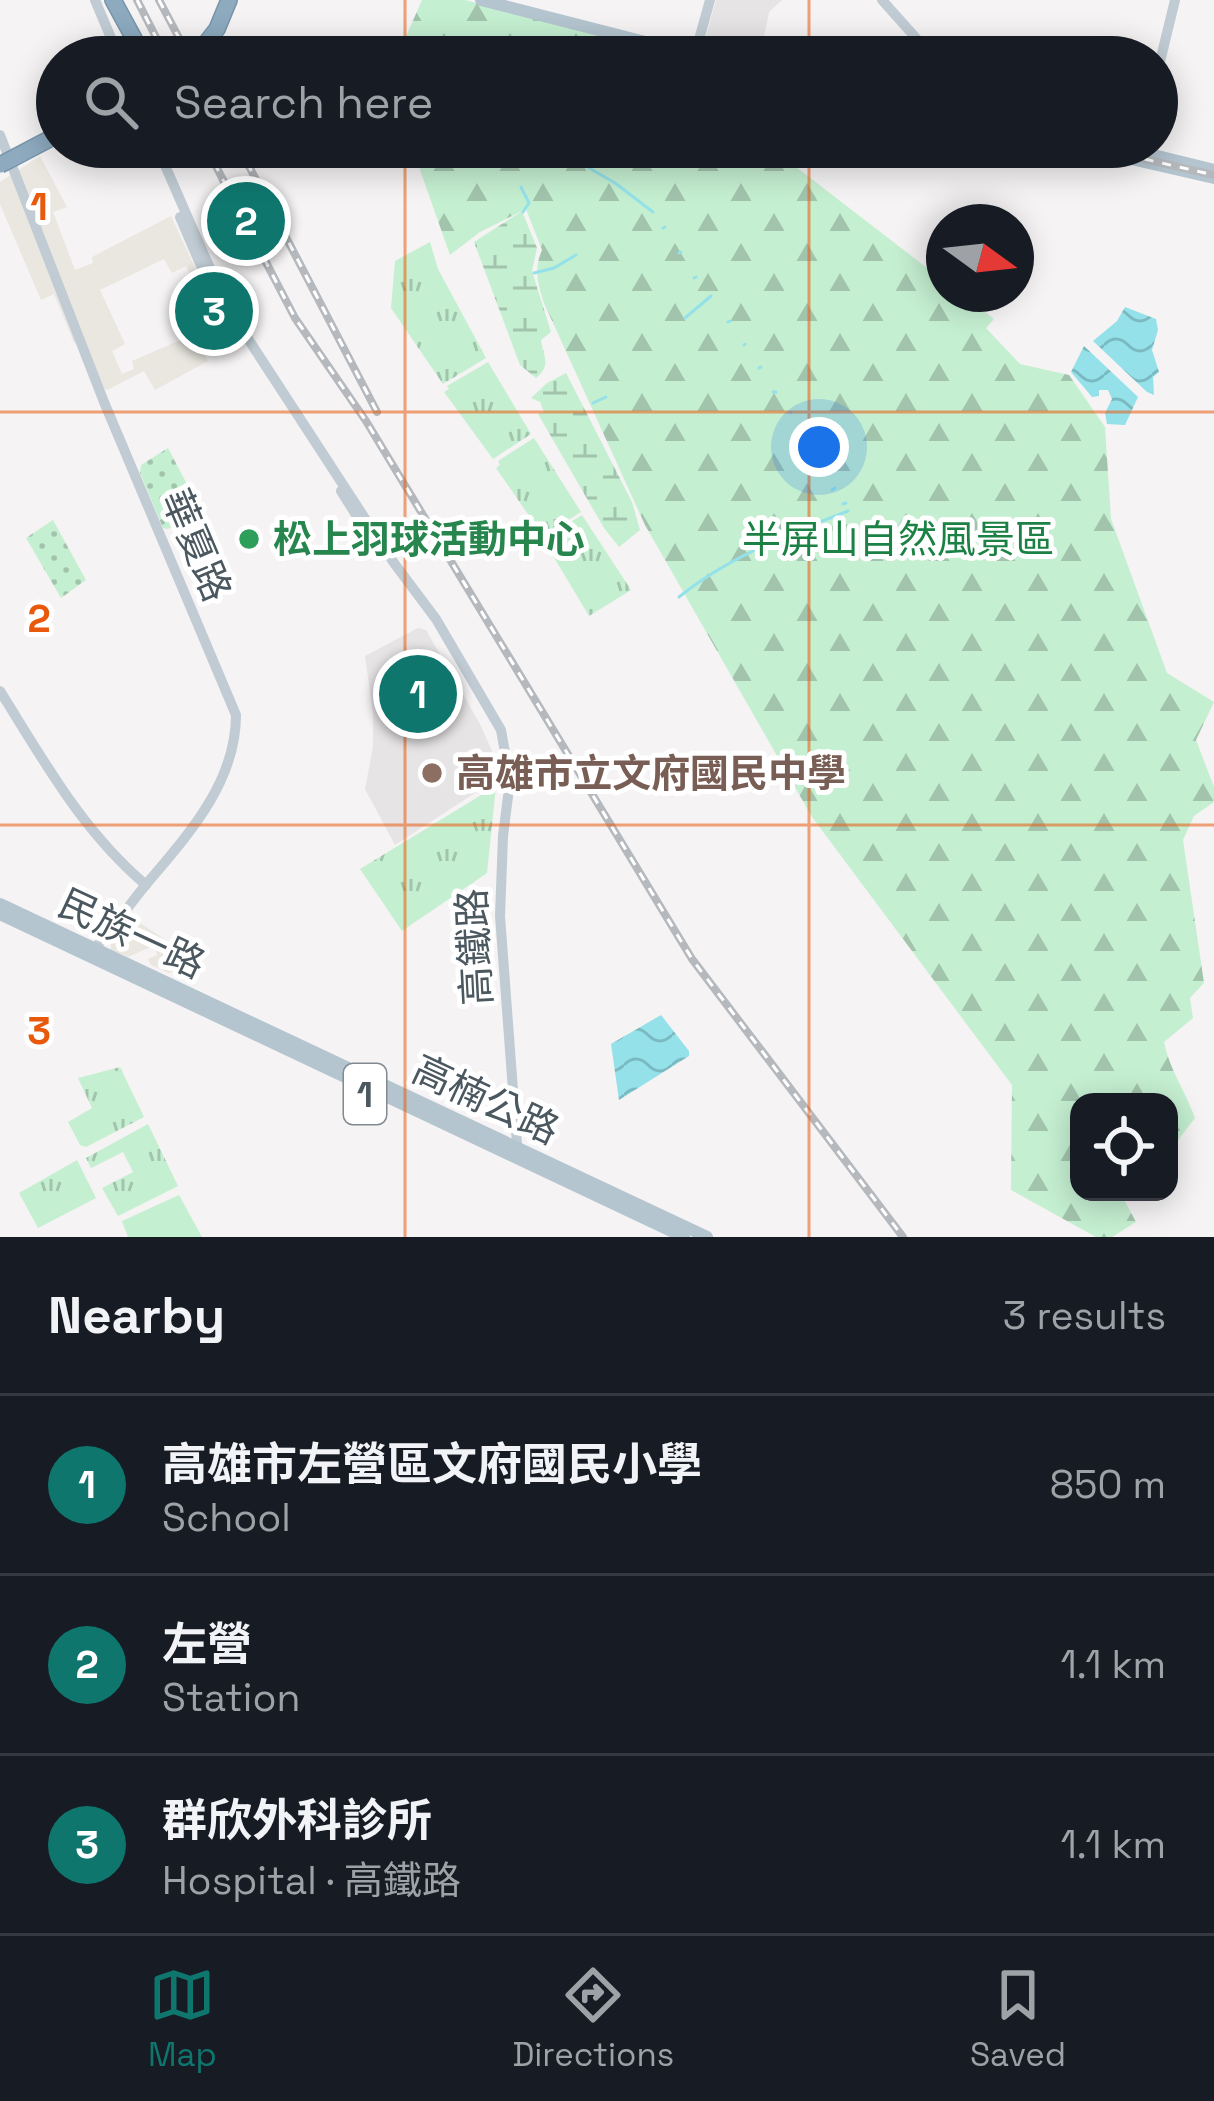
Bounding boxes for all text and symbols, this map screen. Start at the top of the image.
search box [36,36,1178,168]
icon: search [78,69,144,135]
text: Search here [174,74,433,131]
pin: 2 [207,176,285,266]
text: 1 [30,182,48,231]
north arrow [926,204,1034,312]
pin: 3 [175,266,253,356]
your location [789,417,849,477]
street label: 華夏路 [151,482,242,609]
place label: 松上羽球活動中心 [273,515,585,564]
park label: 半屏山自然風景區 [742,515,1054,564]
marker: 松上羽球活動中心 [236,526,262,552]
text: 2 [27,594,51,643]
pin: 1 [379,649,457,739]
place label: 高雄市立文府國民中學 [456,749,846,798]
marker: 高雄市立文府國民中學 [419,760,445,786]
street label: 民族一路 [51,878,213,989]
street label: 高鐵路 [447,887,502,1007]
text: 3 [27,1006,51,1055]
street label: 高楠公路 [405,1044,567,1155]
road number: 1 [344,1064,386,1124]
map controls [1070,1093,1178,1201]
button: locate [1070,1093,1178,1201]
text: Nearby [48,1283,225,1348]
text: 3 results [1003,1291,1166,1340]
text: 高雄市左營區文府國民小學 [162,1436,702,1493]
text: 1 [78,1460,96,1509]
text: 850 m [1050,1460,1166,1509]
text: School [162,1493,291,1542]
text: 左營 [162,1616,252,1673]
text: 2 [75,1640,99,1689]
text: 1.1 km [1061,1640,1166,1689]
text: Station [162,1673,300,1722]
text: 群欣外科診所 [162,1792,432,1849]
text: 3 [75,1820,99,1869]
text: 1.1 km [1061,1820,1166,1869]
text: Hospital · 高鐵路 [162,1856,461,1905]
tab: Map [148,1962,217,2076]
tab: Directions [512,1962,674,2076]
tab: Saved [970,1962,1066,2076]

